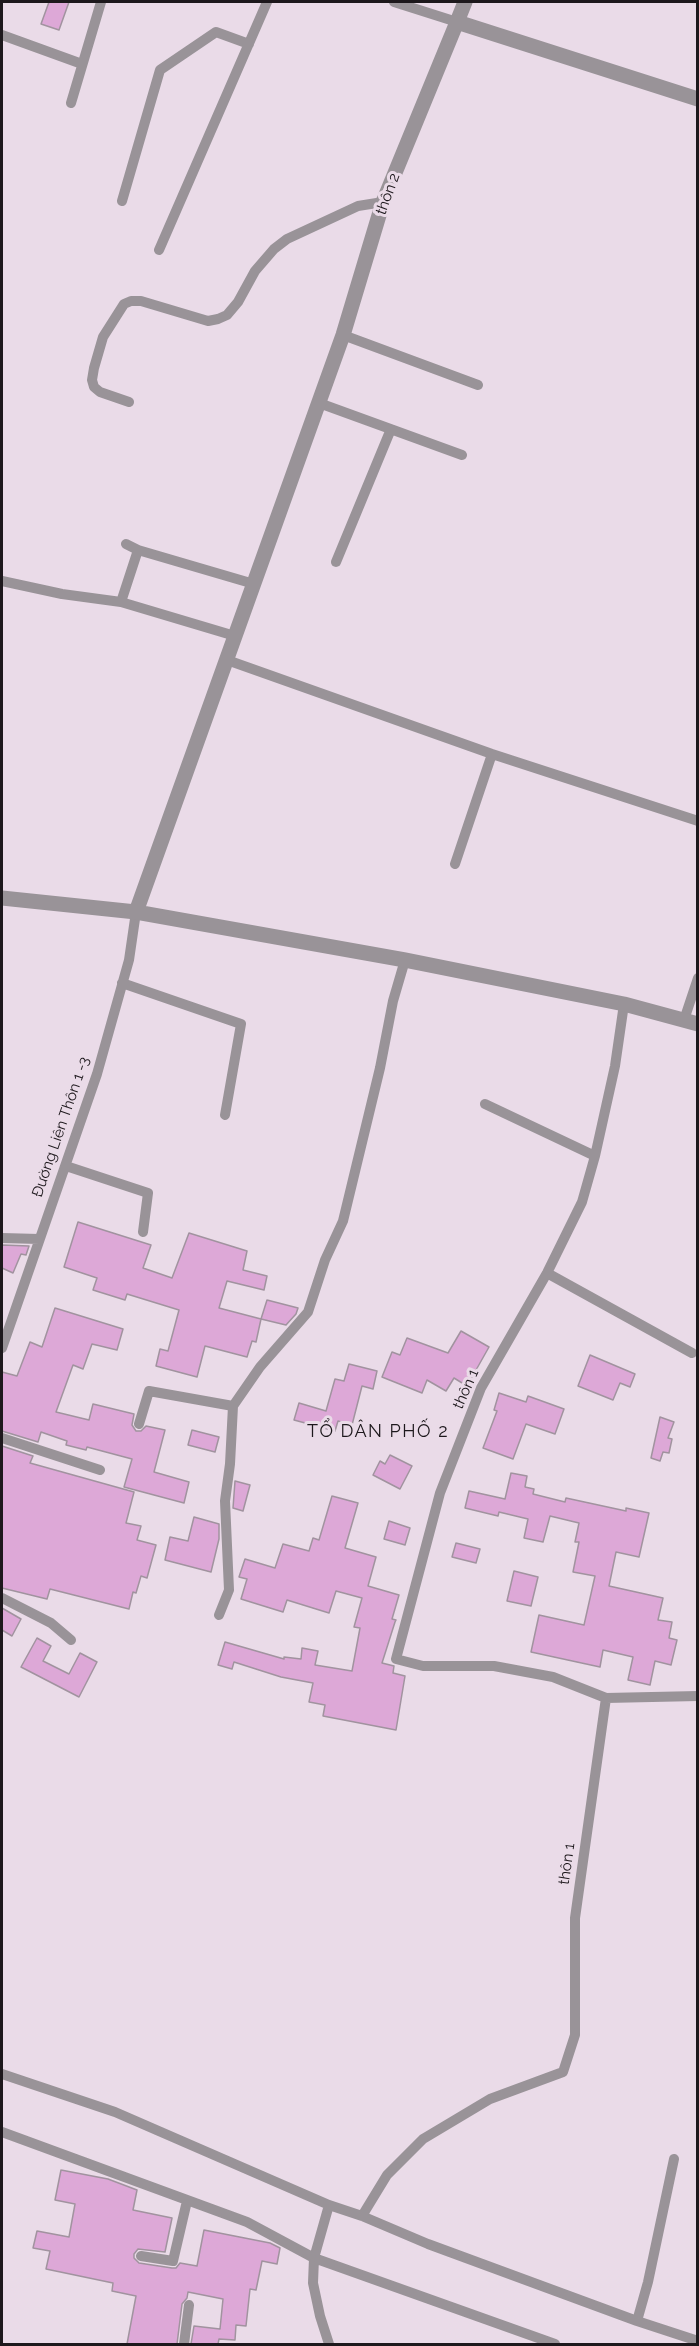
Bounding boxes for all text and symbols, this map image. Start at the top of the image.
street label: thôn 2 [372,171,404,217]
street label: Đường Liên Thôn 1 -3 [29,1054,93,1200]
street label: thôn 1 [449,1366,483,1412]
district label: TỔ DÂN PHỐ 2 [307,1421,449,1443]
street label: thôn 1 [555,1842,579,1886]

